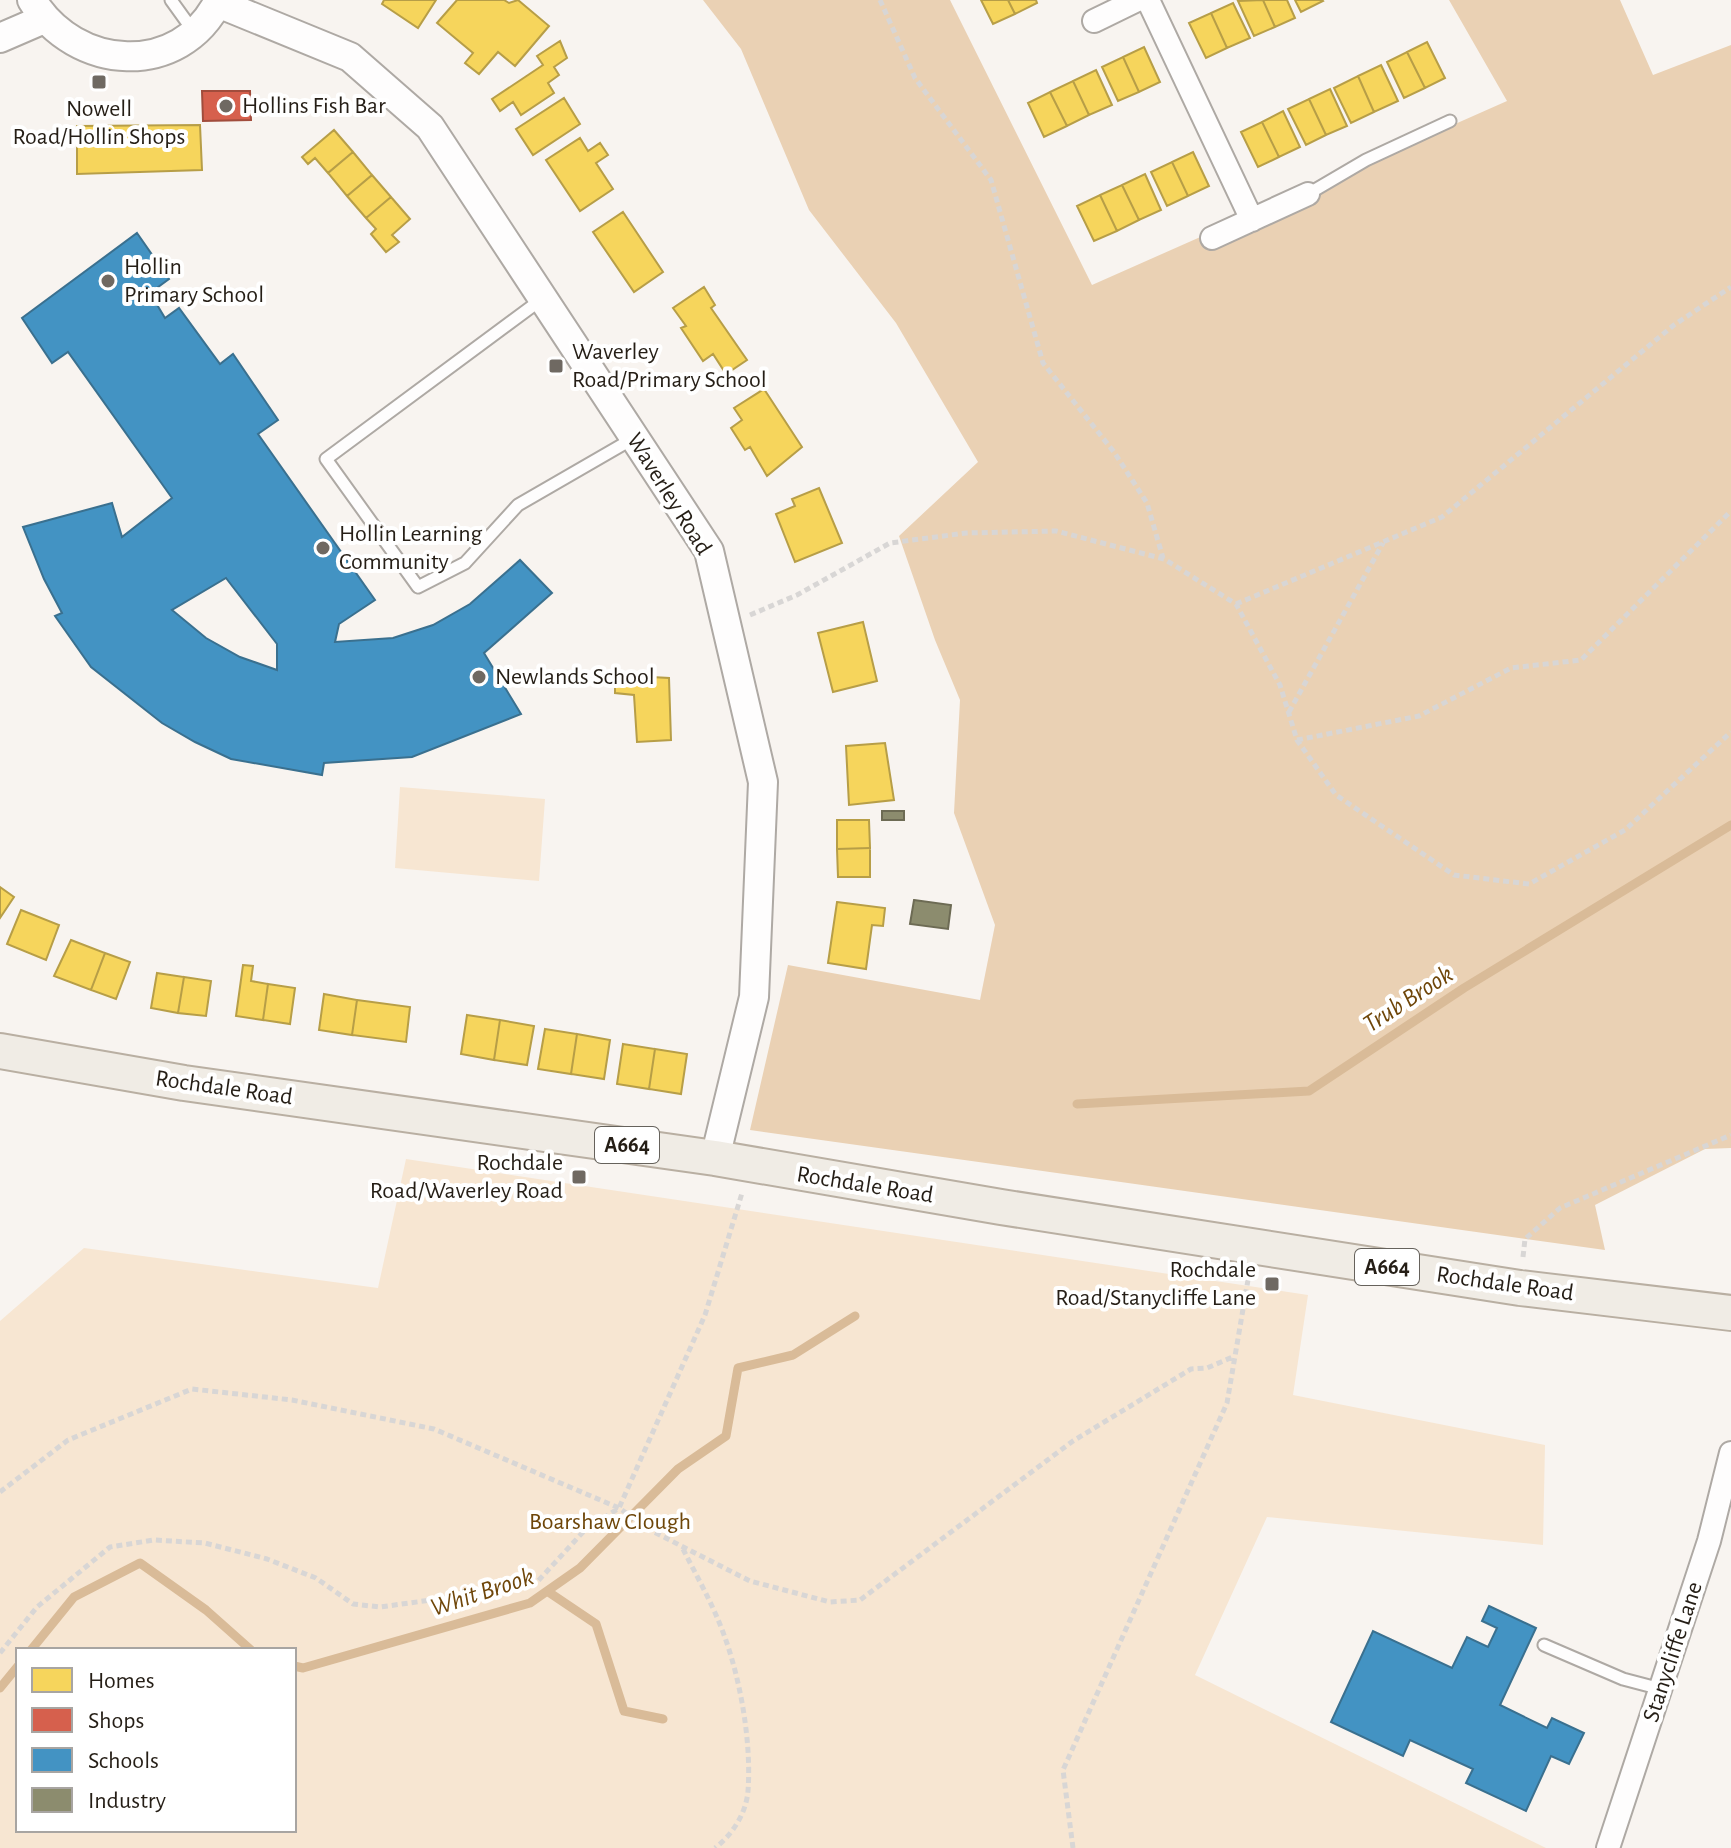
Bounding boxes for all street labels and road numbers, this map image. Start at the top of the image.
street label: Waverley Road [622,429,716,559]
street label: Rochdale Road [154,1067,294,1109]
road number: A664 [595,1127,659,1163]
street label: Rochdale Road [795,1162,935,1208]
road number: A664 [1355,1249,1419,1285]
street label: Rochdale Road [1435,1263,1575,1305]
street label: Stanycliffe Lane [1639,1579,1707,1725]

